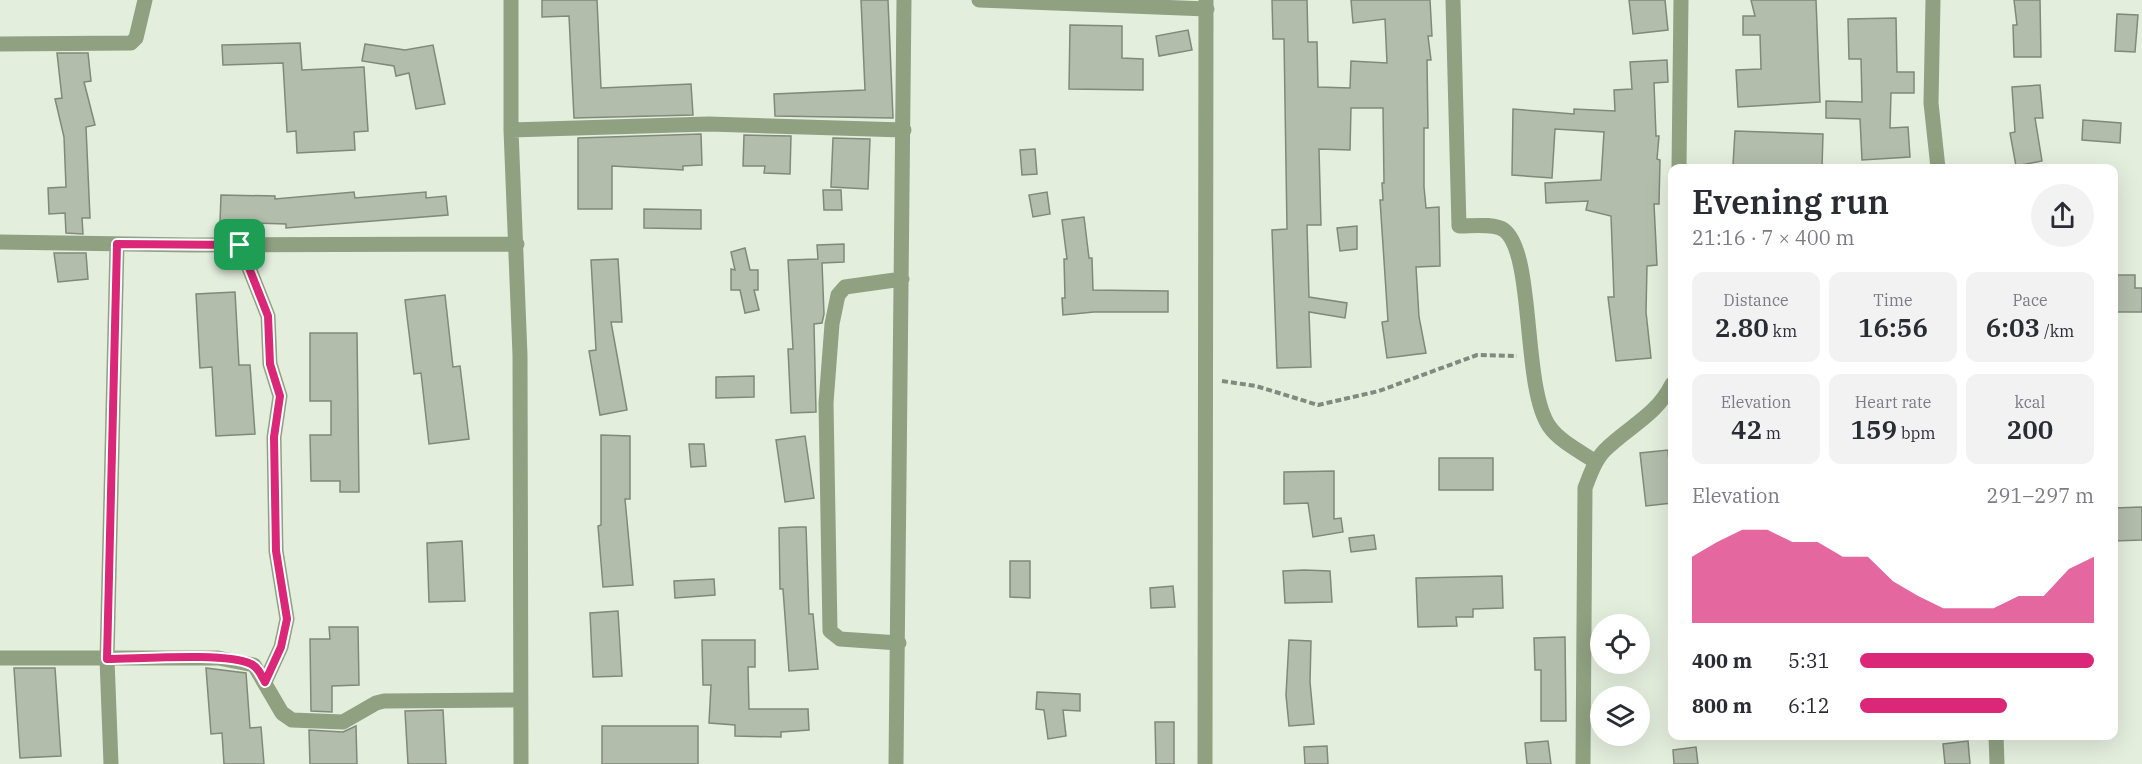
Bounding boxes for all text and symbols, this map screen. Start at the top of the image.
text: Evening run [1692,180,1889,223]
button: share [2031,184,2094,247]
pin [214,219,265,270]
text: 21:16 · 7 × 400 m [1692,224,1855,251]
icon: arrive [223,228,256,261]
text: Distance [1723,290,1789,310]
text: Time [1873,290,1913,310]
text: Pace [2012,290,2048,310]
text: 2.80 [1715,310,1769,344]
text: 16:56 [1858,310,1928,344]
text: 6:03 [1986,310,2040,344]
text: km [1769,321,1797,341]
text: /km [2040,321,2074,341]
text: Elevation [1721,392,1791,412]
text: Heart rate [1855,392,1931,412]
text: kcal [2015,392,2045,412]
text: 42 [1731,412,1762,446]
text: 159 [1850,412,1897,446]
text: 200 [2007,412,2053,446]
text: m [1762,423,1781,443]
text: bpm [1897,423,1936,443]
text: Elevation [1692,482,1780,509]
text: 291–297 m [1987,482,2094,509]
map controls [1590,614,1650,746]
button: locate [1590,614,1650,674]
text: 400 m [1692,647,1752,674]
text: 5:31 [1788,647,1830,674]
button: layers [1590,686,1650,746]
text: 800 m [1692,692,1752,719]
text: 6:12 [1788,692,1830,719]

